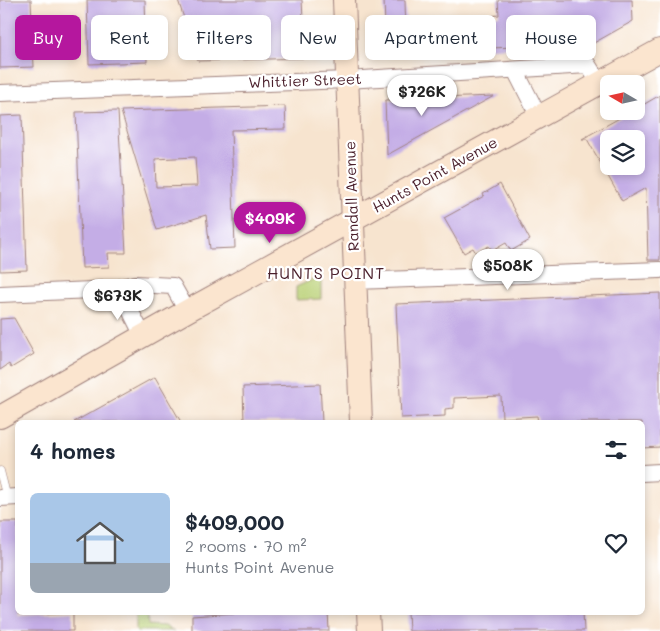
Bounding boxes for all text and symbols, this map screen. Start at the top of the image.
chip: Buy [15,15,81,60]
chip: Rent [91,15,168,60]
chip: Filters [178,15,271,60]
chip: New [281,15,355,60]
chip: Apartment [365,15,496,60]
chip: House [506,15,596,60]
street label: Whittier Street [248,68,362,92]
pin: $726K [387,74,457,117]
north arrow [600,75,645,120]
map controls [600,75,645,175]
text: $726K [398,80,446,101]
button: layers [600,130,645,175]
street label: Hunts Point Avenue [368,131,501,217]
street label: Randall Avenue [339,141,363,252]
pin: $409K [235,202,305,244]
text: $409K [245,207,295,228]
pin: $508K [473,248,543,291]
text: $508K [483,254,533,275]
district label: HUNTS POINT [267,262,385,283]
pin: $673K [83,278,153,321]
text: $673K [94,284,142,305]
icon: filters [602,436,630,464]
text: 4 homes [30,437,116,464]
text: $409,000 [185,508,284,535]
icon: home [70,513,130,573]
icon: heart [602,529,630,557]
text: 2 rooms · 70 m² [185,535,306,556]
text: Hunts Point Avenue [185,556,335,577]

